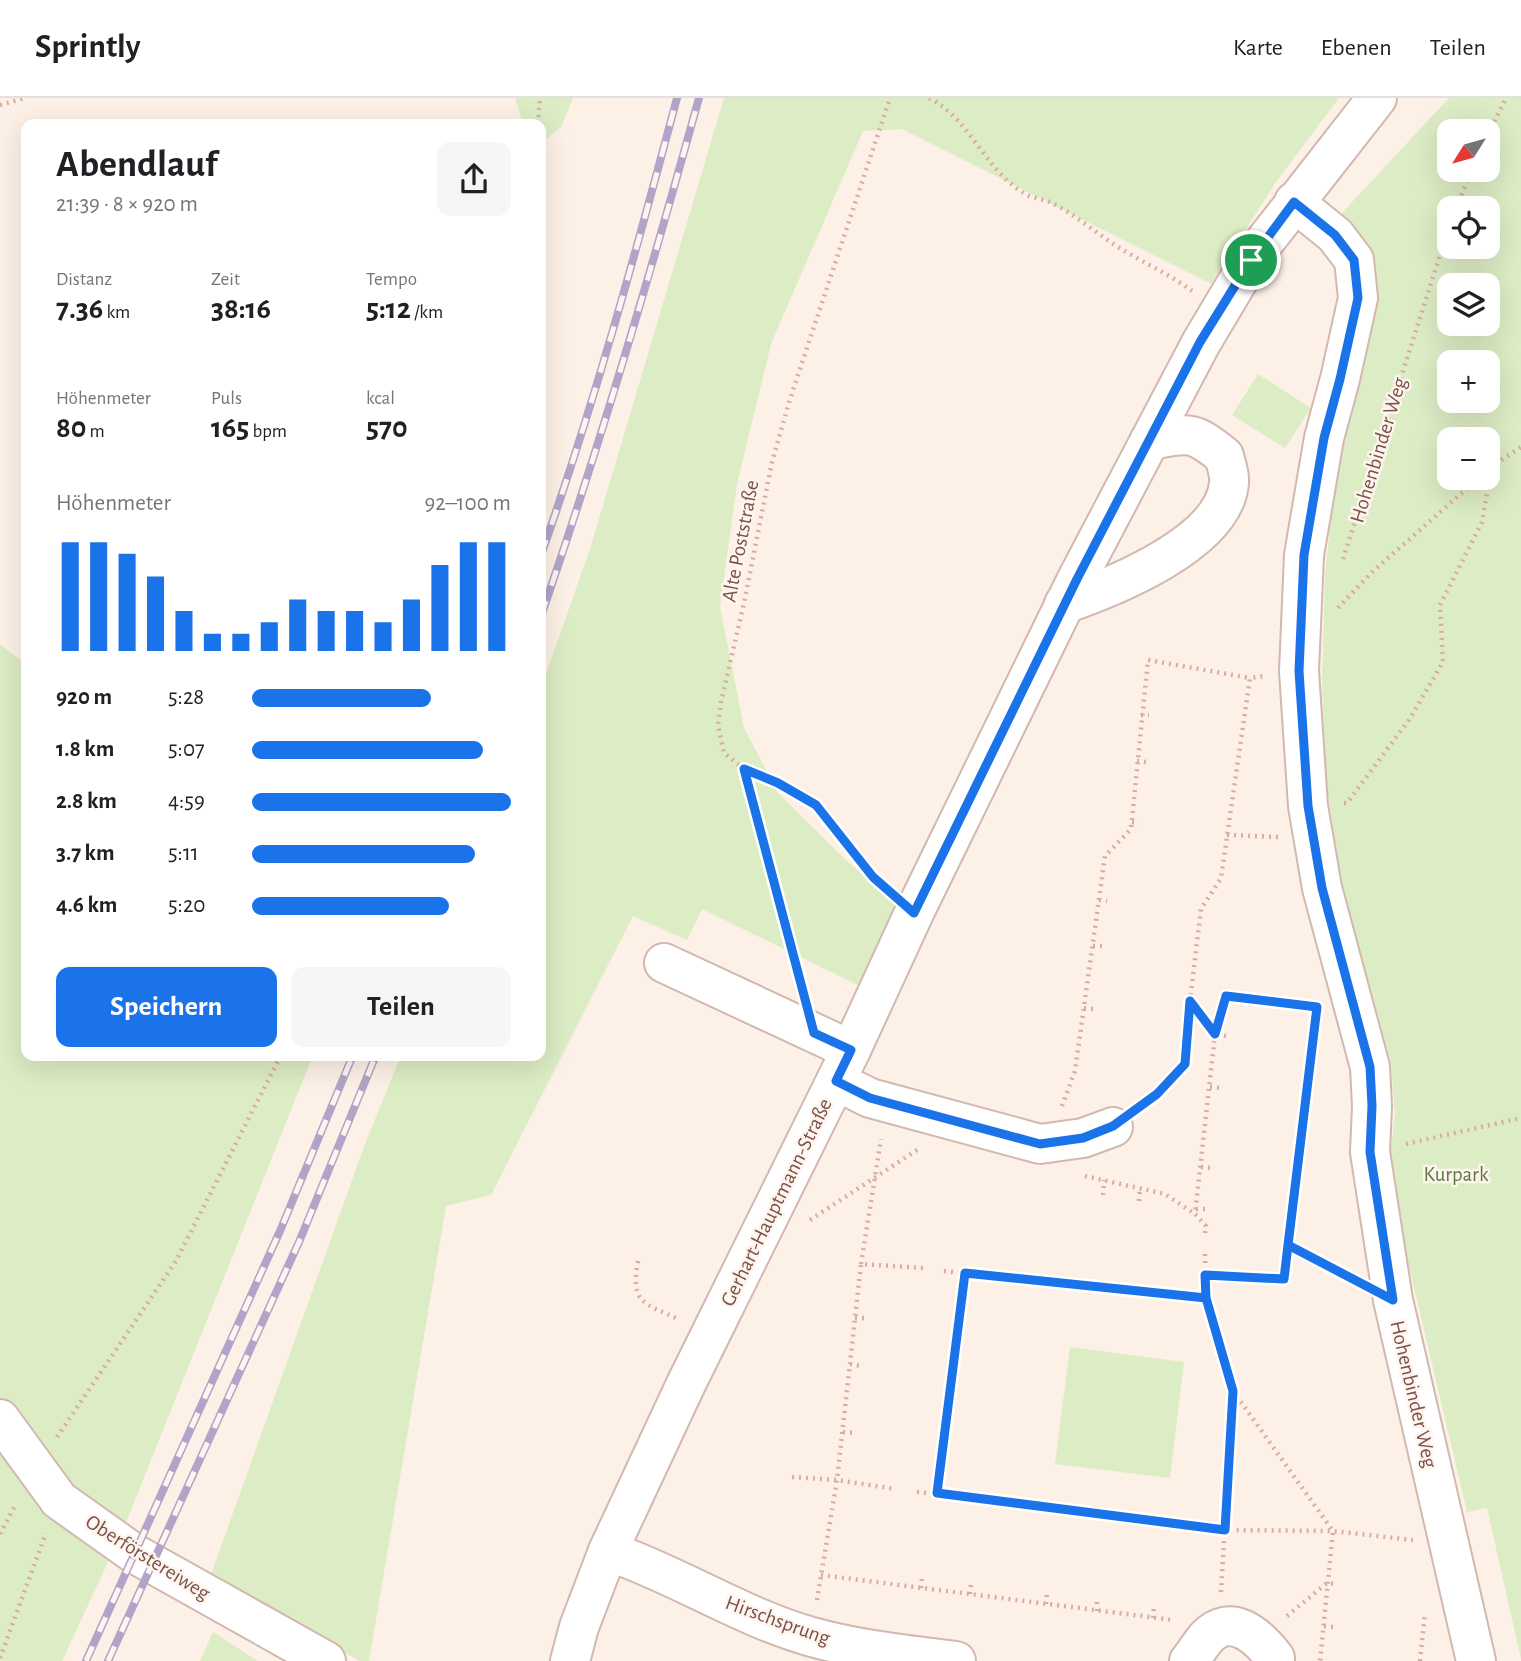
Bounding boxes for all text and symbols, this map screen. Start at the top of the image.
text: Sprintly [35,31,140,64]
text: Karte [1233,36,1283,60]
text: Ebenen [1321,36,1392,60]
text: Teilen [1430,36,1486,60]
north arrow [1437,119,1500,182]
map controls [1437,119,1500,490]
button: share [437,142,511,216]
text: Abendlauf [56,146,217,184]
text: 21:39 · 8 × 920 m [56,193,198,216]
button: locate [1437,196,1500,259]
pin [1221,230,1281,290]
icon: arrive [1232,241,1270,279]
text: Distanz [56,270,112,289]
text: Zeit [211,270,240,289]
text: Tempo [366,270,417,289]
button: layers [1437,273,1500,336]
text: 7.36 [56,294,103,324]
text: 38:16 [211,294,271,324]
text: 5:12 [366,294,411,324]
text: km [103,303,130,322]
text: /km [411,303,443,322]
button: + [1437,350,1500,413]
street label: Hohenbinder Weg [1346,374,1411,525]
text: Höhenmeter [56,389,151,408]
text: Puls [211,389,242,408]
text: kcal [366,389,395,408]
text: 80 [56,413,86,443]
text: 165 [211,413,249,443]
text: 570 [366,413,408,443]
text: m [86,422,105,441]
text: bpm [249,422,287,441]
button: − [1437,427,1500,490]
street label: Alte Poststraße [718,478,763,604]
text: Höhenmeter [56,492,171,515]
text: 92–100 m [424,492,511,515]
text: 920 m [56,686,112,709]
text: 5:28 [168,686,204,709]
text: 1.8 km [56,738,114,761]
text: 5:07 [168,738,205,761]
text: 2.8 km [56,790,117,813]
text: 4:59 [168,790,205,813]
text: 3.7 km [56,842,115,865]
text: 5:11 [168,842,199,865]
text: 4.6 km [56,894,117,917]
text: 5:20 [168,894,206,917]
button: Speichern [56,967,277,1047]
button: Teilen [291,967,511,1047]
street label: Gerhart-Hauptmann-Straße [717,1095,836,1309]
park label: Kurpark [1424,1164,1489,1185]
street label: Hohenbinder Weg [1386,1318,1441,1471]
street label: Oberförstereiweg [82,1511,214,1604]
street label: Hirschsprung [723,1592,834,1649]

